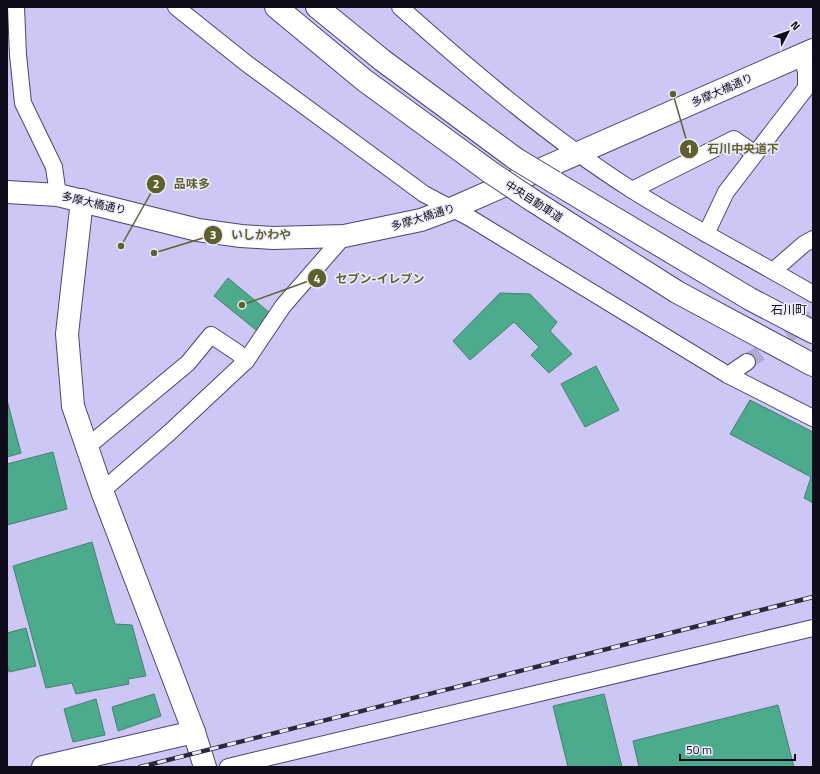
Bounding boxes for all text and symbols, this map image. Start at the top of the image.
north arrow [768,12,808,52]
text: N [787,17,804,34]
street label: 多摩大橋通り [689,69,755,111]
callout: 石川中央道下 [679,137,787,161]
text: 1 [686,139,692,158]
text: 石川中央道下 [707,139,779,158]
callout: 品味多 [146,172,218,196]
text: 2 [153,174,159,193]
text: 品味多 [174,174,210,193]
street label: 中央自動車道 [502,176,566,226]
street label: 多摩大橋通り [60,188,128,218]
street label: 多摩大橋通り [389,200,457,234]
callout: いしかわや [203,223,299,247]
text: 3 [210,225,216,244]
text: いしかわや [231,225,291,244]
callout: セブン-イレブン [307,266,432,290]
text: 4 [314,269,321,288]
text: セブン-イレブン [336,269,424,288]
district label: 石川町 [771,300,807,319]
scale bar [680,736,795,762]
text: 50 m [686,740,712,759]

